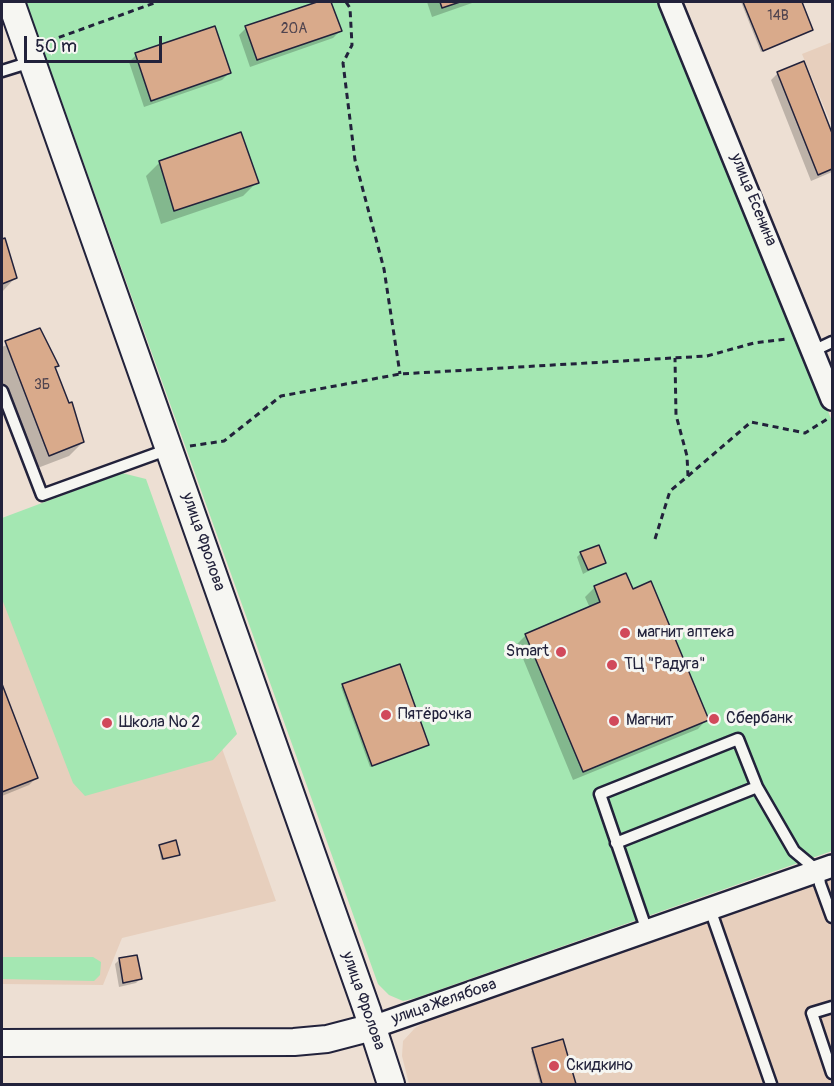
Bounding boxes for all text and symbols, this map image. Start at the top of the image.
house number: 14В [767,8,789,24]
house number: 20А [281,21,307,37]
scale bar [27,24,165,62]
text: 50 m [35,35,77,58]
street label: улица Есенина [726,151,780,249]
house number: 3Б [34,377,50,393]
street label: улица Фролова [177,490,229,594]
place label: магнит аптека [637,623,734,643]
marker: магнит аптека [618,626,632,640]
place label: Smart [506,642,549,662]
marker: Smart [554,645,568,659]
place label: ТЦ "Радуга" [624,655,705,675]
marker: ТЦ "Радуга" [605,658,619,672]
place label: Пятёрочка [398,705,472,725]
marker: Пятёрочка [379,708,393,722]
place label: Сбербанк [726,709,793,729]
place label: Магнит [626,711,674,731]
marker: Сбербанк [707,712,721,726]
place label: Школа № 2 [119,713,200,733]
marker: Магнит [607,714,621,728]
marker: Школа № 2 [100,716,114,730]
street label: улица Фролова [337,949,389,1053]
street label: улица Желябова [389,975,499,1029]
place label: Скидкино [566,1056,633,1076]
marker: Скидкино [547,1059,561,1073]

